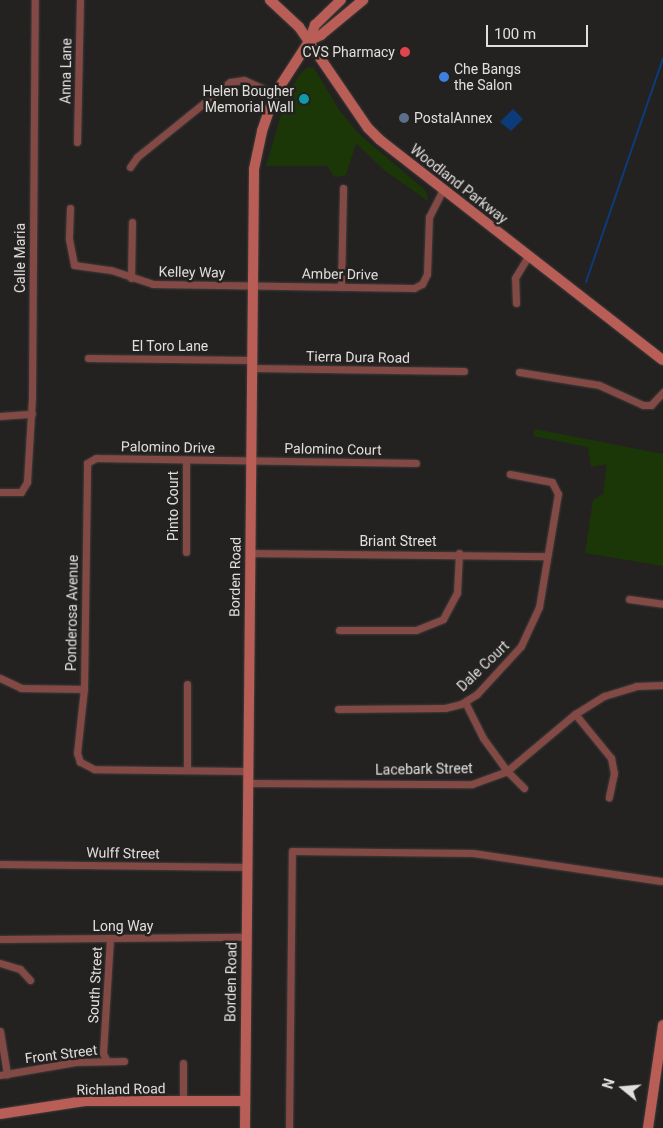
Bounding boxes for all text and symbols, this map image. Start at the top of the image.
scale bar [488,15,590,47]
text: 100 m [494,25,536,43]
street label: Anna Lane [57,38,75,104]
place label: CVS Pharmacy [302,44,395,60]
marker: CVS Pharmacy [399,46,411,58]
place label: Che Bangs the Salon [454,61,521,94]
marker: Che Bangs the Salon [438,71,450,83]
place label: Helen Bougher Memorial Wall [202,83,294,115]
marker: Helen Bougher Memorial Wall [298,93,310,105]
place label: PostalAnnex [414,110,493,126]
marker: PostalAnnex [398,112,410,124]
street label: Woodland Parkway [407,141,511,227]
street label: Calle Maria [12,223,28,293]
street label: Kelley Way [159,263,225,281]
street label: Amber Drive [302,265,378,283]
street label: El Toro Lane [132,338,208,354]
street label: Tierra Dura Road [306,348,410,366]
street label: Palomino Drive [121,438,215,456]
street label: Palomino Court [284,440,382,458]
street label: Pinto Court [165,471,181,541]
street label: Briant Street [359,533,437,549]
street label: Borden Road [226,537,244,617]
street label: Ponderosa Avenue [63,555,81,671]
street label: Dale Court [454,637,512,695]
street label: Lacebark Street [375,760,473,778]
street label: Wulff Street [86,844,160,862]
street label: Long Way [93,918,153,934]
street label: Borden Road [222,942,240,1022]
street label: South Street [85,946,105,1024]
street label: Front Street [24,1041,98,1067]
north arrow [598,1063,648,1113]
text: N [600,1077,618,1091]
street label: Richland Road [76,1080,166,1098]

